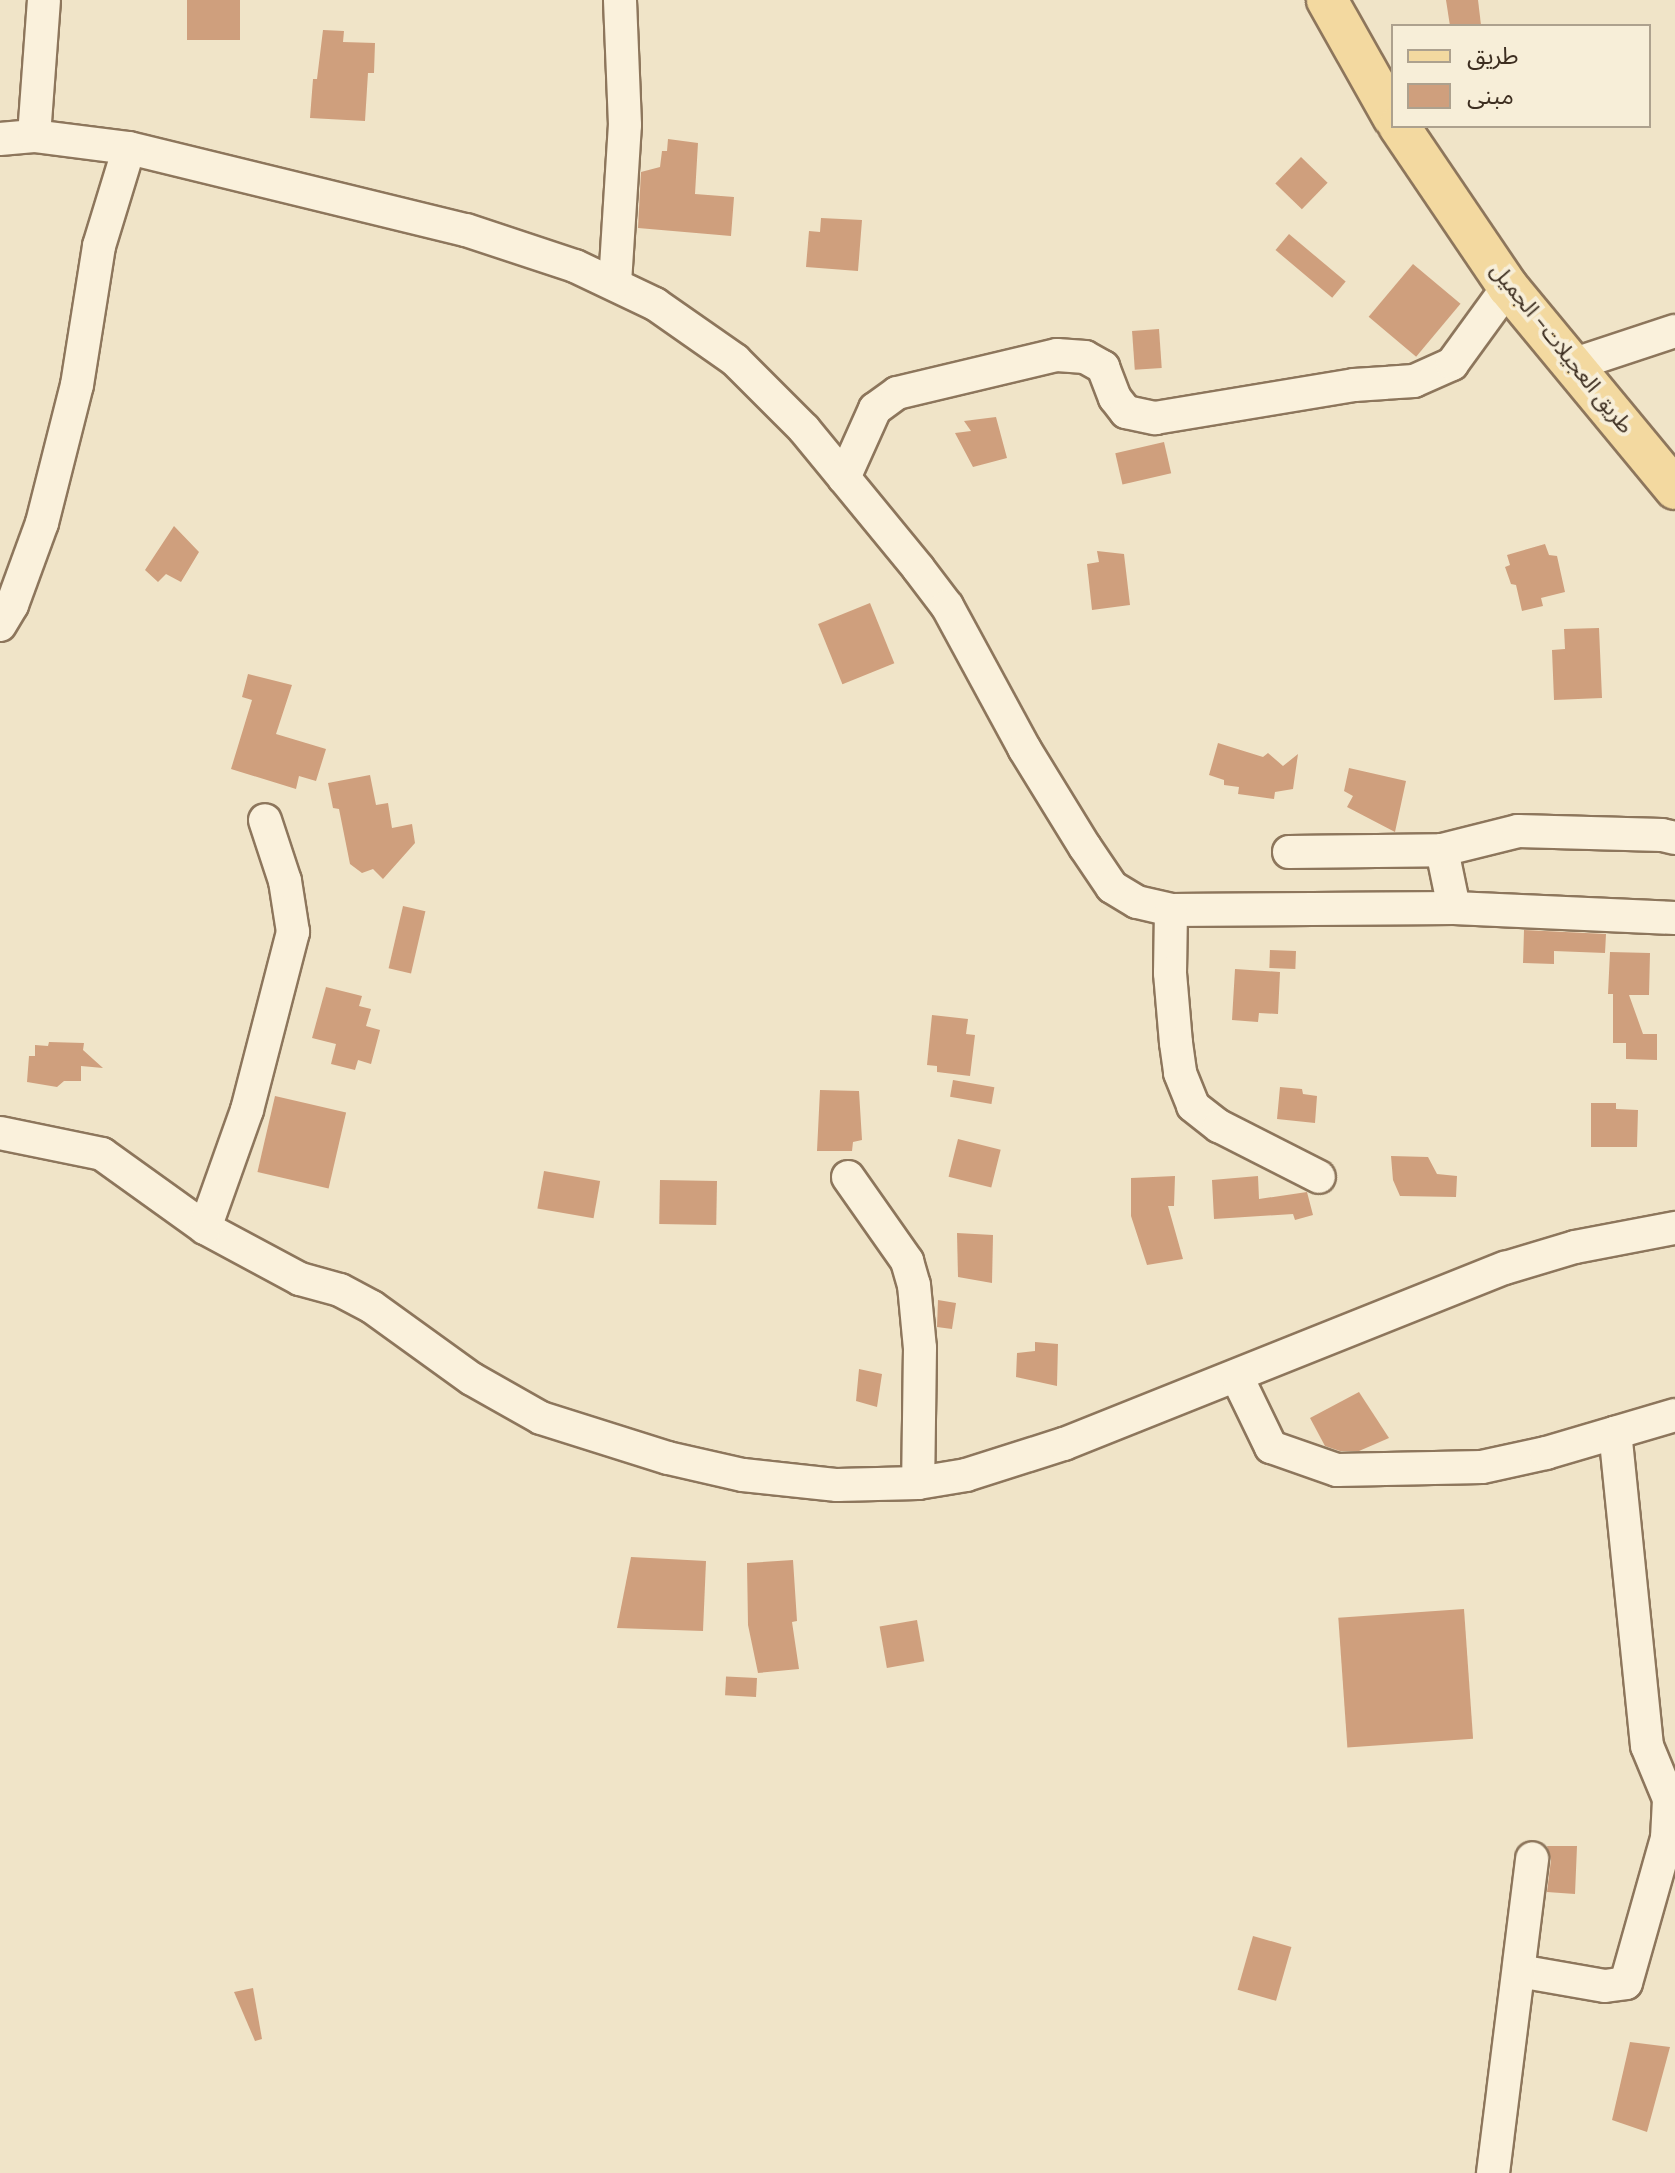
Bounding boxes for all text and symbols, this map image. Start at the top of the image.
legend [1391,24,1651,128]
text: طريق [1467,40,1519,71]
text: مبنى [1467,80,1514,111]
street label: طريق العجيلات- الجميل [1485,257,1639,439]

